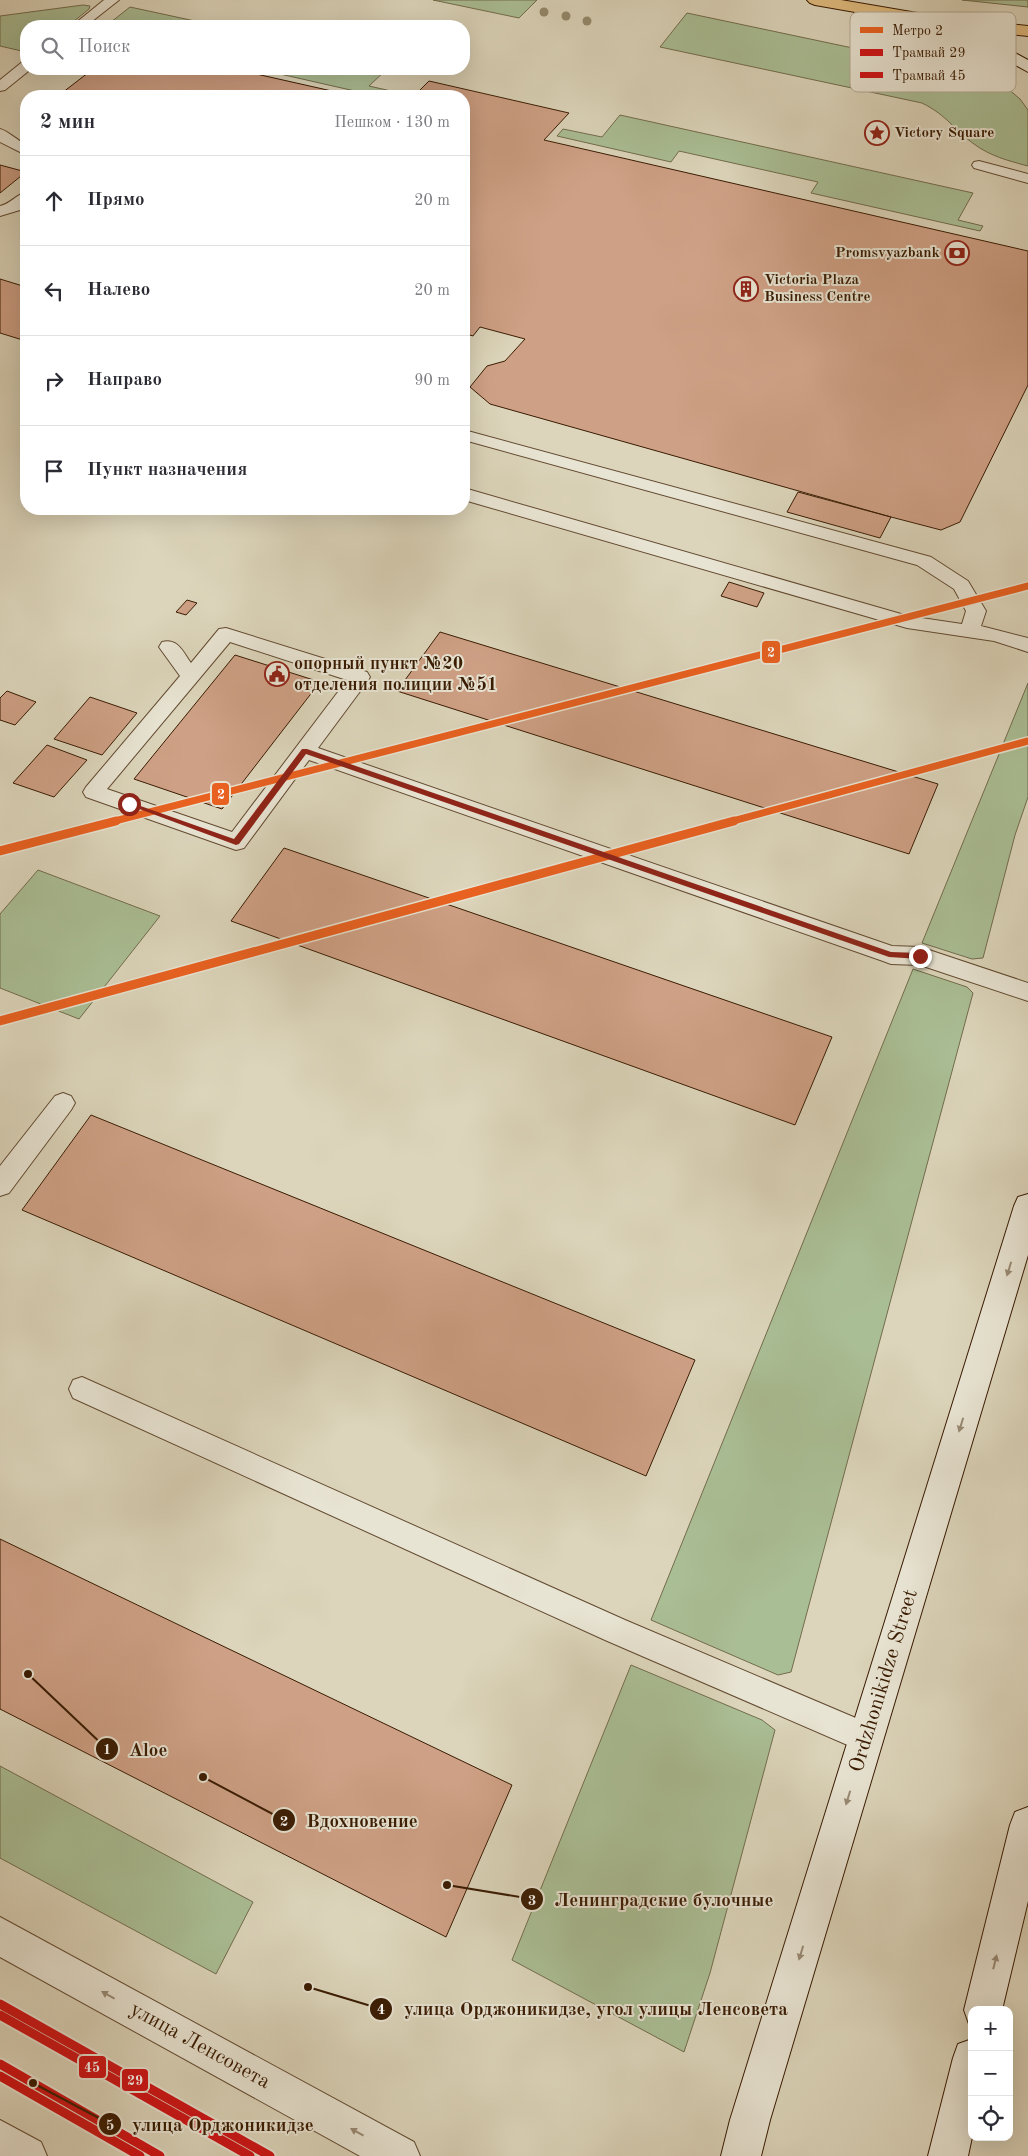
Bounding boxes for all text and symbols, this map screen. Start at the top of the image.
legend [850,12,1016,92]
search box [20,20,470,75]
text: Метро 2 [892,24,943,38]
icon: search [38,34,66,62]
text: Поиск [78,38,130,57]
text: Трамвай 29 [892,46,966,60]
text: Трамвай 45 [892,69,966,83]
text: 2 мин [40,112,95,133]
text: Пешком · 130 m [334,115,450,131]
place icon: Victory Square [864,120,890,146]
place label: Victory Square [894,126,994,141]
icon: ahead [40,187,68,215]
text: Прямо [87,191,145,210]
text: 20 m [414,193,450,209]
bank icon: Promsvyazbank [944,240,970,266]
place label: Promsvyazbank [835,246,941,261]
place label: Victoria Plaza Business Centre [764,273,871,305]
building icon: Victoria Plaza Business Centre [733,276,759,302]
icon: left [40,277,68,305]
text: Налево [87,281,150,300]
text: 20 m [414,283,450,299]
icon: right [40,367,68,395]
text: Направо [87,371,162,390]
text: 90 m [414,373,450,389]
icon: arrive [40,457,68,485]
text: Пункт назначения [87,461,247,480]
line badge: 2 [761,640,781,664]
text: 2 [767,646,775,660]
place label: опорный пункт №20 отделения полиции №51 [294,655,497,694]
public building icon: опорный пункт №20 отделения полиции №51 [264,661,290,687]
line badge: 2 [211,782,230,806]
text: 2 [217,788,225,802]
route start [118,793,141,816]
route end [909,945,932,968]
one-way arrow [1004,1262,1012,1277]
one-way arrow [957,1417,965,1432]
street label: Ordzhonikidze Street [846,1587,922,1775]
callout: Aloe [94,1732,178,1766]
text: Aloe [129,1742,167,1761]
text: 1 [103,1743,111,1758]
one-way arrow [843,1790,851,1805]
callout: Вдохновение [271,1803,428,1837]
text: Вдохновение [306,1813,418,1832]
text: 2 [280,1815,288,1830]
callout: Ленинградские булочные [519,1882,783,1916]
text: Ленинградские булочные [554,1892,774,1911]
text: 3 [528,1894,536,1909]
one-way arrow [796,1946,804,1961]
one-way arrow [991,1955,999,1970]
one-way arrow [100,1991,115,1999]
callout: улица Орджоникидзе, угол улицы Ленсовета [369,1992,798,2026]
street label: улица Ленсовета [126,1999,274,2093]
text: улица Орджоникидзе, угол улицы Ленсовета [404,2001,788,2020]
text: 4 [377,2003,385,2018]
map controls [968,2006,1013,2141]
button: + [968,2006,1013,2051]
button: − [968,2051,1013,2096]
line badge: 45 [78,2055,107,2079]
text: 45 [84,2061,100,2075]
line badge: 29 [121,2068,149,2092]
text: 29 [127,2074,143,2088]
button: locate [968,2096,1013,2141]
callout: улица Орджоникидзе [97,2107,324,2141]
text: улица Орджоникидзе [132,2117,314,2136]
text: 5 [106,2119,114,2134]
one-way arrow [351,2128,364,2137]

